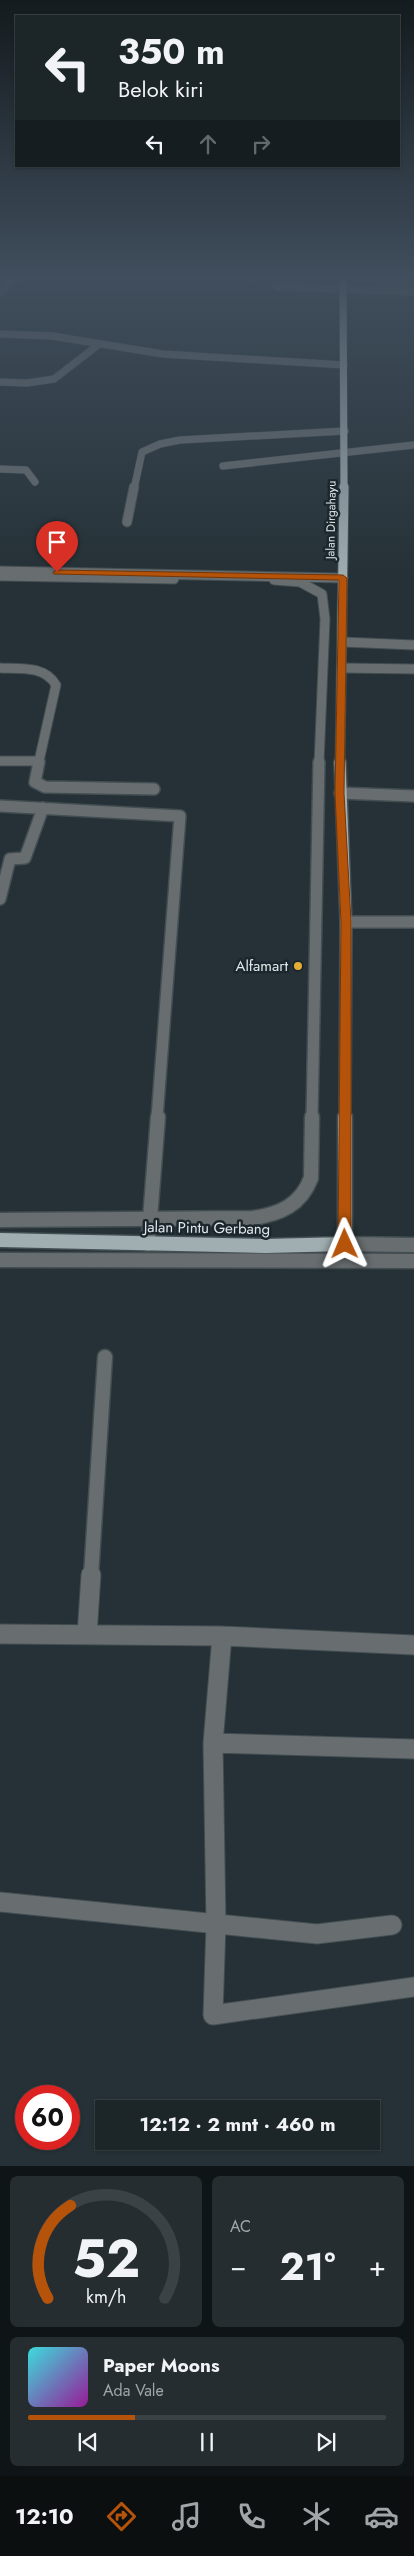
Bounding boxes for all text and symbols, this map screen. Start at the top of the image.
text: 350 m [118,27,225,77]
icon: left [35,35,100,100]
text: Belok kiri [118,73,204,105]
icon: left [141,130,169,158]
icon: ahead [194,130,222,158]
icon: right [247,130,275,158]
street label: Jalan Dirgahayu [321,481,341,561]
pin [36,521,78,572]
icon: arrive [43,528,71,556]
place label: Alfamart [235,955,288,977]
marker: Alfamart [292,960,304,972]
street label: Jalan Pintu Gerbang [142,1216,270,1240]
position arrow [318,1217,370,1269]
speed limit sign: 60 [15,2085,80,2150]
text: 12:12 · 2 mnt · 460 m [140,2111,335,2138]
text: AC [230,2215,251,2238]
text: 52 [72,2221,140,2297]
text: 21° [280,2239,335,2294]
text: − [230,2246,247,2287]
text: + [369,2246,386,2287]
text: km/h [86,2284,126,2310]
text: Paper Moons [103,2352,220,2379]
text: Ada Vale [103,2379,164,2402]
icon: previous [74,2428,102,2456]
icon: pause [193,2428,221,2456]
icon: next [312,2428,340,2456]
icon: directions [104,2499,139,2534]
icon: music [169,2499,204,2534]
icon: phone [234,2499,269,2534]
icon: climate [299,2499,334,2534]
icon: car [364,2499,399,2534]
text: 12:10 [15,2500,74,2532]

